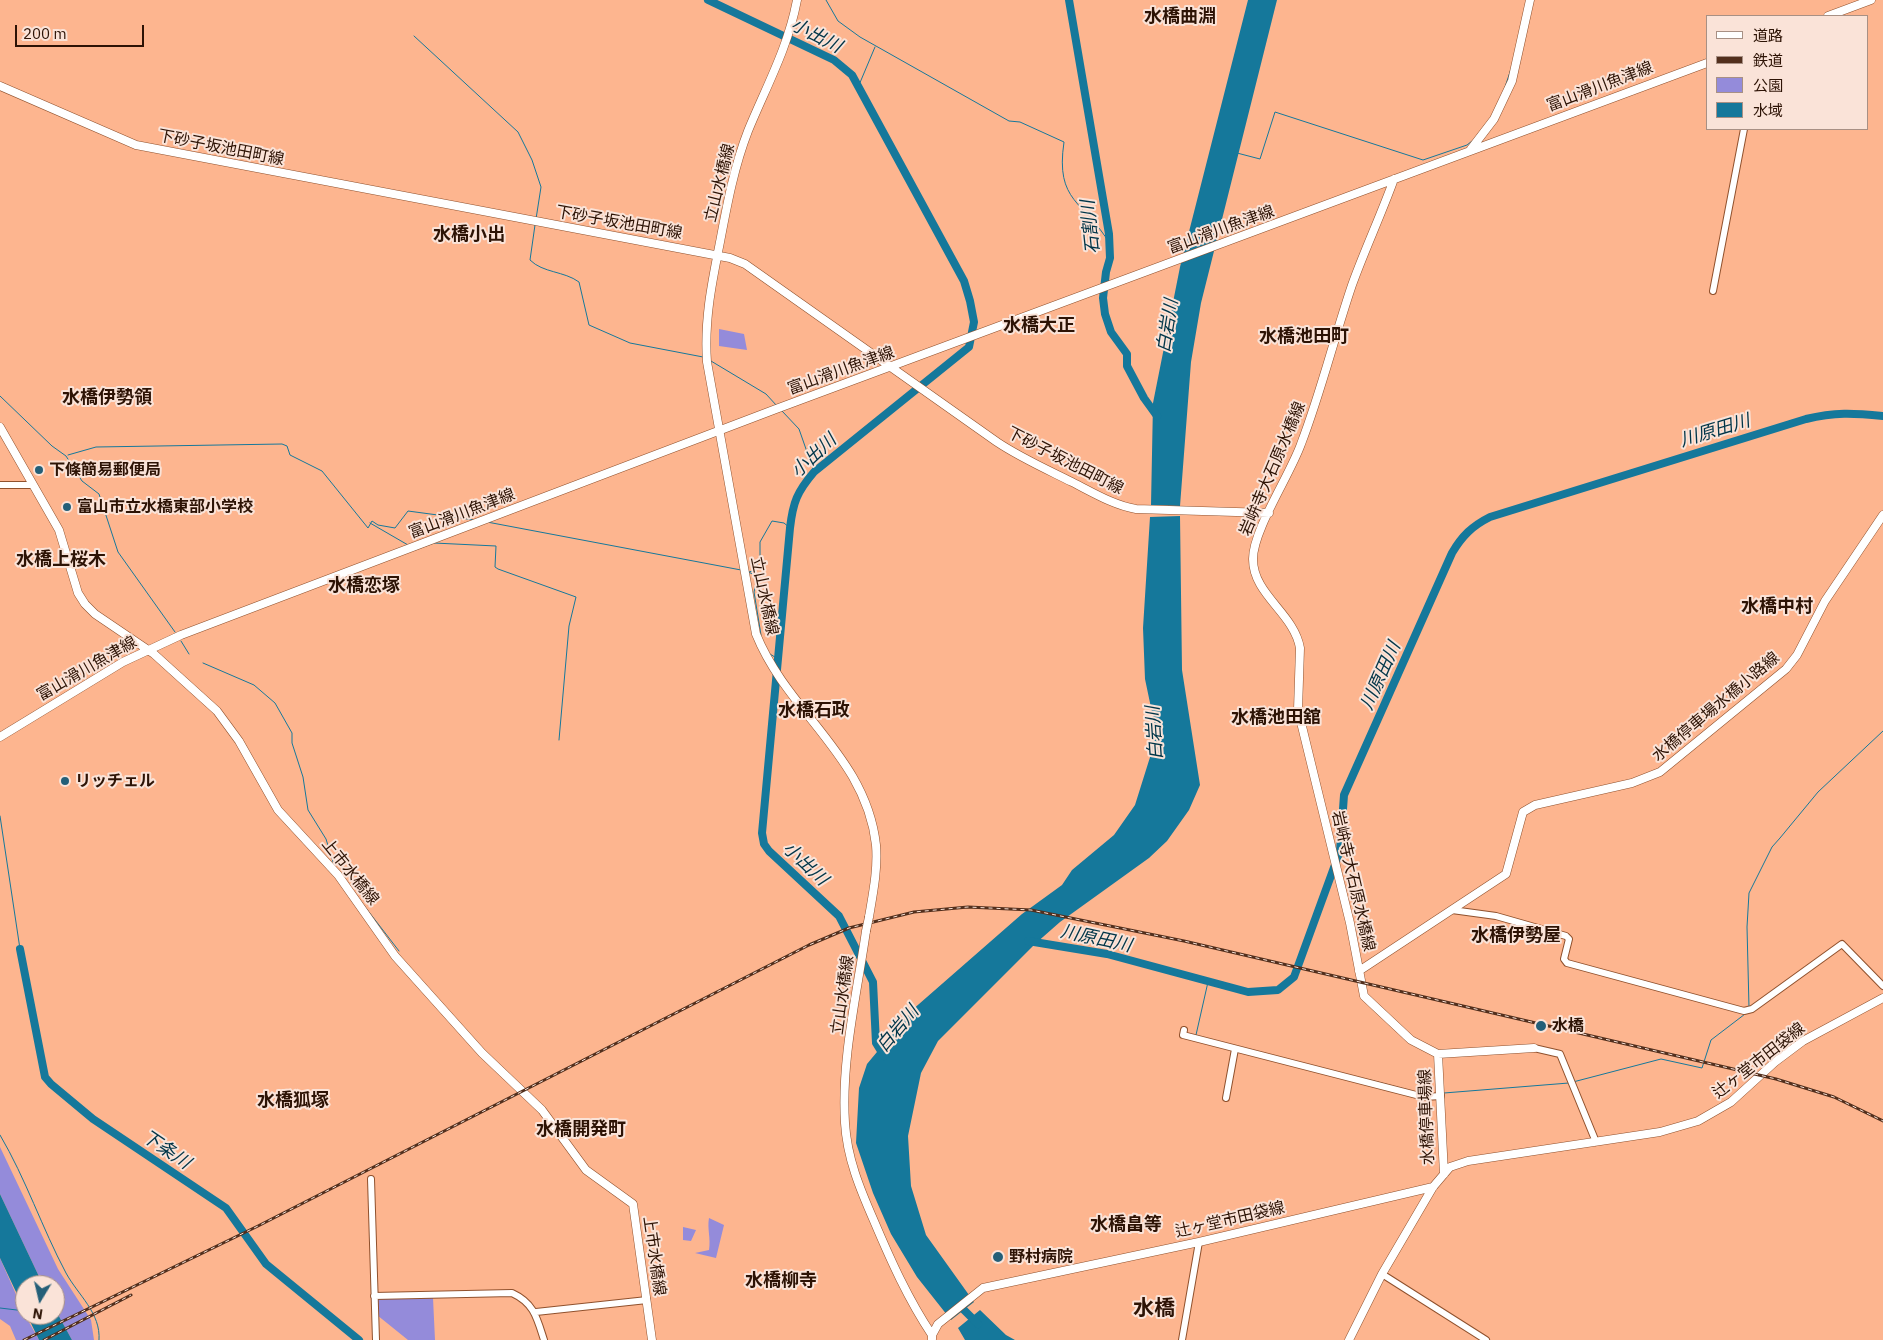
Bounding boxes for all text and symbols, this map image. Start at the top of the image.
district label: 水橋曲淵 [1144,6,1216,28]
water label: 小出川 [787,14,845,58]
scale bar [18,15,146,47]
legend [1706,15,1868,130]
text: 200 m [23,24,67,43]
text: 道路 [1753,26,1783,45]
text: 鉄道 [1753,51,1783,70]
street label: 富山滑川魚津線 [1544,58,1656,116]
text: 公園 [1753,76,1783,95]
text: 水域 [1753,101,1783,120]
street label: 下砂子坂池田町線 [156,126,286,170]
street label: 立山水橋線 [701,142,739,224]
water label: 石割川 [1077,199,1105,255]
street label: 下砂子坂池田町線 [554,202,684,244]
street label: 富山滑川魚津線 [1165,202,1277,258]
district label: 水橋小出 [433,224,505,246]
water label: 白岩川 [1153,298,1183,354]
district label: 水橋大正 [1003,315,1075,337]
district label: 水橋池田町 [1259,326,1349,348]
street label: 富山滑川魚津線 [785,343,897,399]
district label: 水橋伊勢領 [62,387,152,409]
street label: 岩峅寺大石原水橋線 [1236,399,1310,539]
water label: 川原田川 [1677,410,1753,452]
street label: 下砂子坂池田町線 [1004,423,1126,499]
water label: 小出川 [787,430,841,482]
place label: 下條簡易郵便局 [49,460,161,480]
marker: 下條簡易郵便局 [33,464,45,476]
street label: 富山滑川魚津線 [406,485,518,543]
place label: 富山市立水橋東部小学校 [77,497,253,517]
marker: 富山市立水橋東部小学校 [61,501,73,513]
district label: 水橋上桜木 [16,549,106,571]
street label: 立山水橋線 [746,555,782,637]
district label: 水橋恋塚 [328,575,400,597]
district label: 水橋中村 [1741,596,1813,618]
street label: 富山滑川魚津線 [34,633,140,705]
water label: 川原田川 [1356,639,1406,713]
street label: 水橋停車場水橋小路線 [1649,648,1783,766]
district label: 水橋石政 [778,700,850,722]
water label: 白岩川 [1142,705,1168,761]
district label: 水橋池田舘 [1231,707,1321,729]
place label: リッチェル [75,771,155,791]
marker: リッチェル [59,775,71,787]
street label: 岩峅寺大石原水橋線 [1327,809,1379,953]
street label: 上市水橋線 [317,835,383,909]
water label: 小出川 [778,838,832,890]
water label: 川原田川 [1059,921,1133,957]
district label: 水橋伊勢屋 [1471,925,1561,947]
street label: 立山水橋線 [828,954,858,1036]
water label: 白岩川 [872,1001,924,1057]
place label: 水橋 [1552,1016,1584,1036]
marker: 水橋 [1534,1019,1548,1033]
street label: 辻ヶ堂市田袋線 [1709,1019,1809,1103]
street label: 水橋停車場線 [1416,1069,1438,1165]
district label: 水橋狐塚 [257,1090,329,1112]
district label: 水橋開発町 [536,1119,626,1141]
water label: 下条川 [138,1126,194,1174]
street label: 辻ヶ堂市田袋線 [1173,1198,1287,1242]
district label: 水橋畠等 [1090,1214,1162,1236]
street label: 上市水橋線 [639,1215,669,1297]
place label: 野村病院 [1009,1247,1073,1267]
marker: 野村病院 [991,1250,1005,1264]
district label: 水橋柳寺 [745,1270,817,1292]
north arrow [15,1275,65,1325]
district label: 水橋 [1133,1296,1175,1322]
text: N [31,1304,44,1324]

